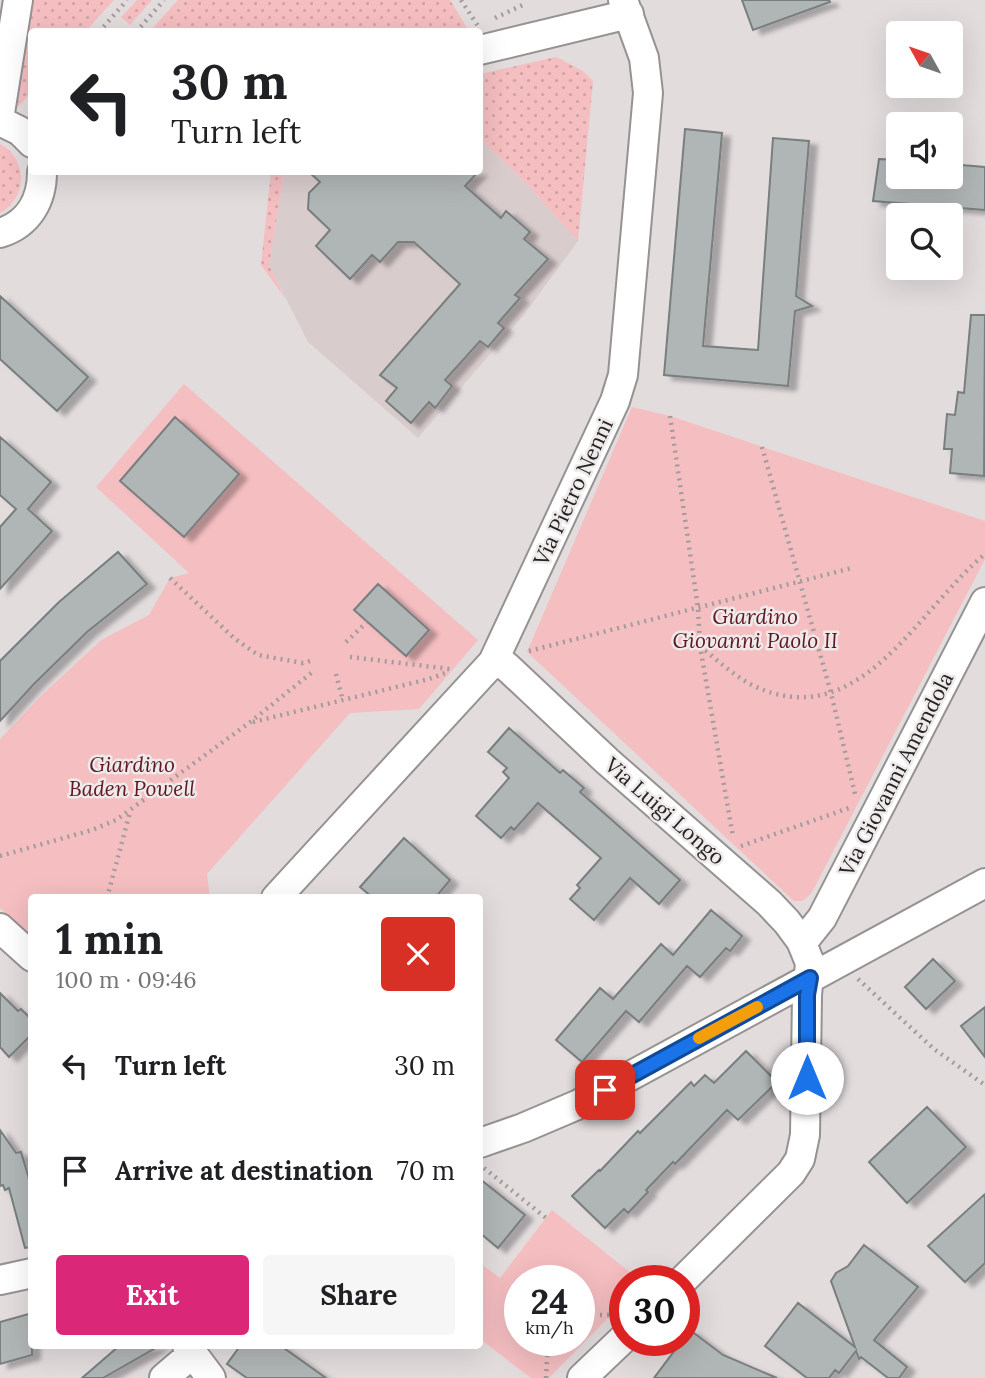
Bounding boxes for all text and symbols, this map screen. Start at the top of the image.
north arrow [886,21,962,98]
map controls [886,21,963,280]
text: 30 m [171,50,288,112]
icon: left [56,56,147,147]
text: Turn left [171,111,301,152]
button: sound [886,112,963,189]
button: search [886,203,963,280]
street label: Via Pietro Nenni [527,414,619,571]
park label: Giardino Giovanni Paolo II [672,603,838,654]
street label: Via Giovanni Amendola [832,667,959,881]
park label: Giardino Baden Powell [69,751,195,802]
street label: Via Luigi Longo [599,751,731,871]
text: 1 min [56,912,163,966]
button: close [381,917,455,991]
text: 100 m · 09:46 [56,965,196,994]
position arrow [770,1041,844,1115]
icon: left [56,1047,94,1085]
text: Turn left [115,1049,226,1082]
text: 30 m [394,1049,455,1082]
pin [575,1060,635,1120]
icon: arrive [586,1071,624,1109]
icon: arrive [56,1152,94,1190]
text: Arrive at destination [115,1154,373,1187]
text: 70 m [397,1154,455,1187]
button: Exit [56,1255,249,1335]
button: Share [263,1255,455,1335]
speed limit sign: 30 [609,1265,700,1356]
text: 24 [531,1279,568,1324]
text: km/h [525,1316,574,1339]

